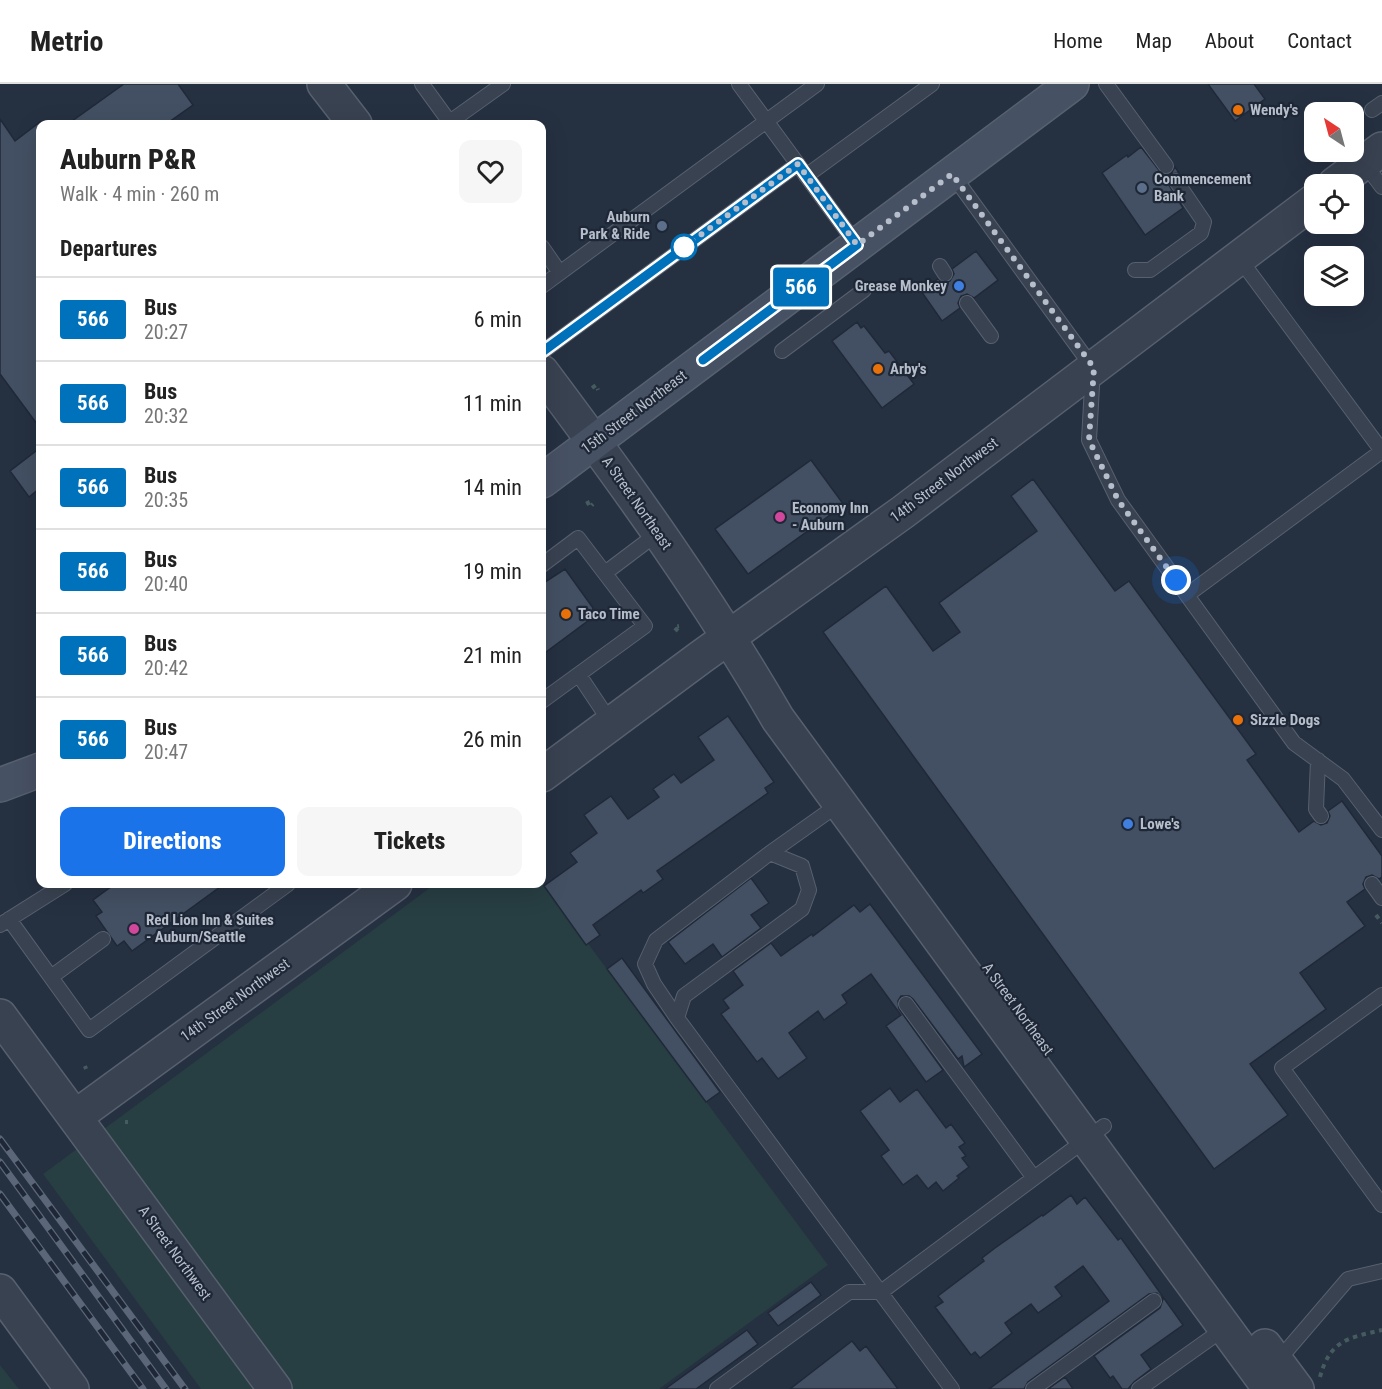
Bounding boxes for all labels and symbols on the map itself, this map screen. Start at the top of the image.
place label: Wendy's [1250,101,1299,119]
north arrow [1304,102,1364,162]
marker: Wendy's [1231,103,1245,117]
place label: Commencement Bank [1154,170,1252,205]
marker: Commencement Bank [1135,181,1149,195]
place label: Auburn Park & Ride [580,208,650,243]
marker: Auburn Park & Ride [655,219,669,233]
unlabelled marker [671,234,697,260]
line badge: 566 [766,268,836,306]
place label: Grease Monkey [855,277,947,295]
marker: Grease Monkey [952,279,966,293]
place label: Arby's [890,360,927,378]
marker: Arby's [871,362,885,376]
street label: 15th Street Northeast [578,366,690,458]
street label: 14th Street Northwest [887,434,1001,526]
street label: A Street Northeast [598,453,676,553]
place label: Economy Inn - Auburn [792,499,869,534]
marker: Economy Inn - Auburn [773,510,787,524]
your location [1161,565,1191,595]
place label: Taco Time [578,605,640,623]
marker: Taco Time [559,607,573,621]
place label: Sizzle Dogs [1250,711,1320,729]
marker: Sizzle Dogs [1231,713,1245,727]
place label: Lowe's [1140,815,1180,833]
marker: Lowe's [1121,817,1135,831]
place label: Red Lion Inn & Suites - Auburn/Seattle [146,911,274,946]
marker: Red Lion Inn & Suites - Auburn/Seattle [127,922,141,936]
street label: 14th Street Northwest [177,955,293,1045]
street label: A Street Northeast [979,959,1057,1059]
street label: A Street Northwest [135,1202,215,1304]

